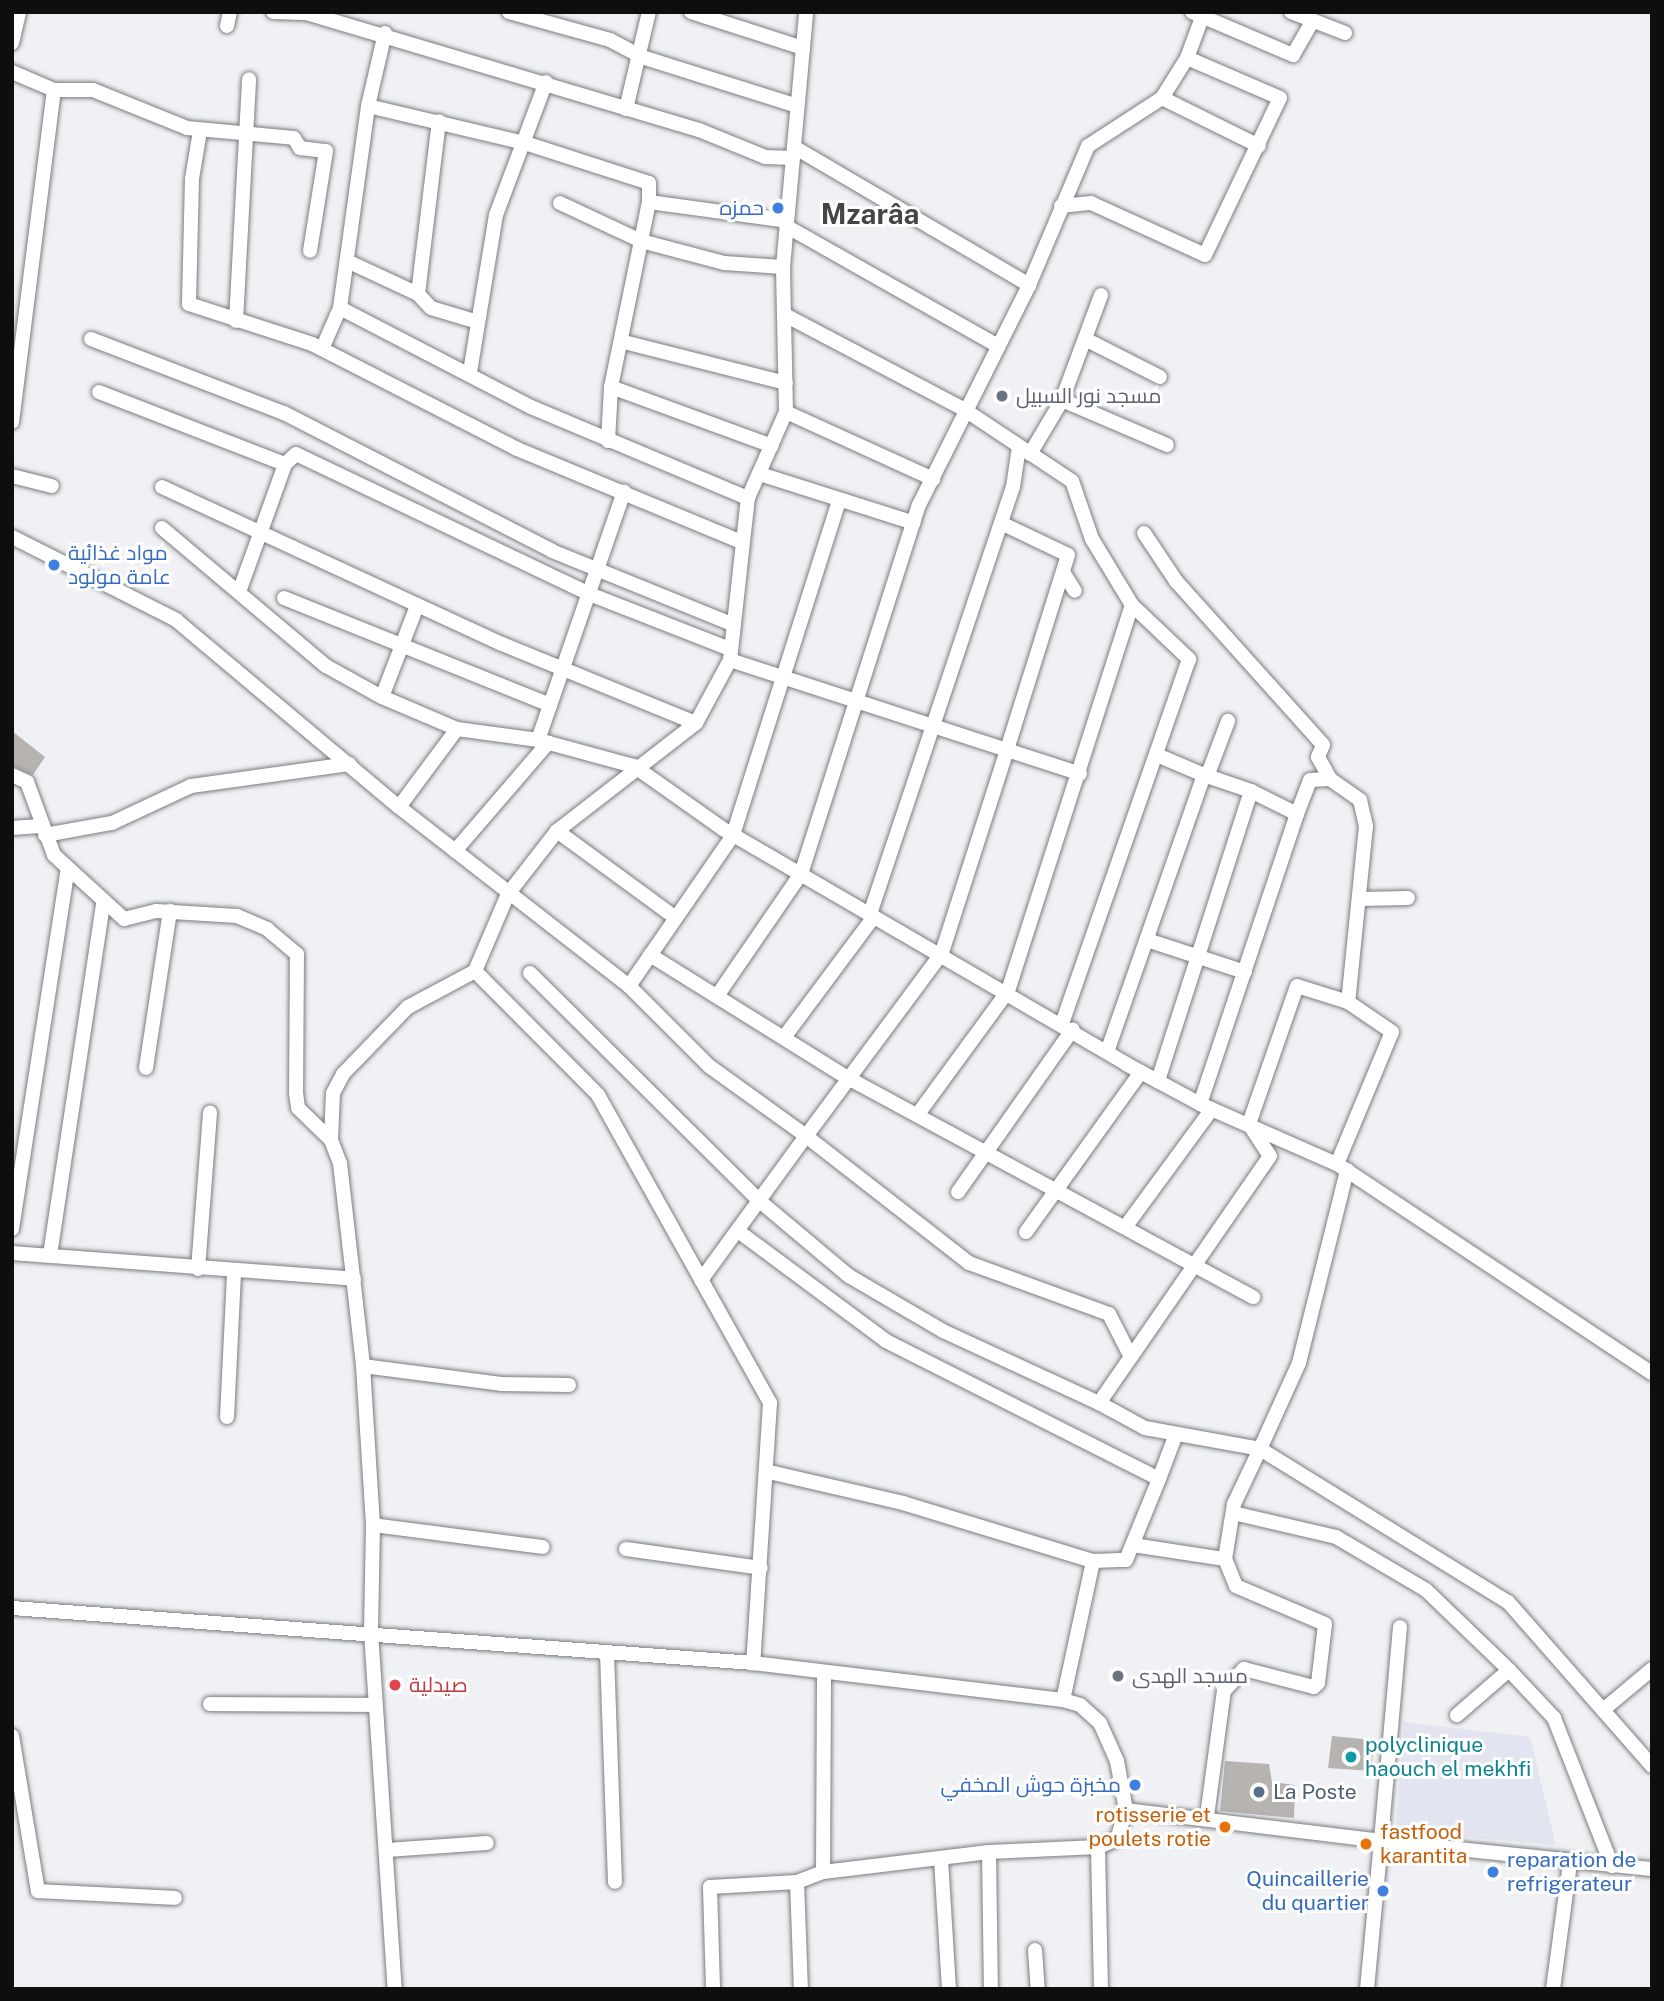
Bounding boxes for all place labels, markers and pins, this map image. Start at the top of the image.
place label: حمزه [720,195,764,221]
marker: حمزه [770,200,786,216]
place label: مسجد نور السبيل [1016,383,1161,409]
marker: مسجد نور السبيل [994,388,1010,404]
place label: مواد غذائية عامة مولود [68,540,171,590]
marker: مواد غذائية عامة مولود [46,557,62,573]
place label: مسجد الهدى [1132,1663,1248,1689]
marker: مسجد الهدى [1110,1668,1126,1684]
place label: صيدلية [409,1672,468,1698]
marker: صيدلية [387,1677,403,1693]
place label: polyclinique haouch el mekhfi [1365,1732,1532,1782]
marker: polyclinique haouch el mekhfi [1343,1749,1359,1765]
place label: مخبزة حوش المخفي [940,1772,1121,1798]
marker: مخبزة حوش المخفي [1127,1777,1143,1793]
place label: La Poste [1273,1779,1357,1805]
marker: La Poste [1251,1784,1267,1800]
place label: rotisserie et poulets rotie [1089,1802,1211,1852]
marker: rotisserie et poulets rotie [1217,1819,1233,1835]
place label: fastfood karantita [1380,1819,1467,1869]
marker: fastfood karantita [1358,1836,1374,1852]
place label: reparation de refrigerateur [1507,1847,1637,1897]
marker: reparation de refrigerateur [1485,1864,1501,1880]
place label: Quincaillerie du quartier [1246,1866,1369,1916]
marker: Quincaillerie du quartier [1375,1883,1391,1899]

